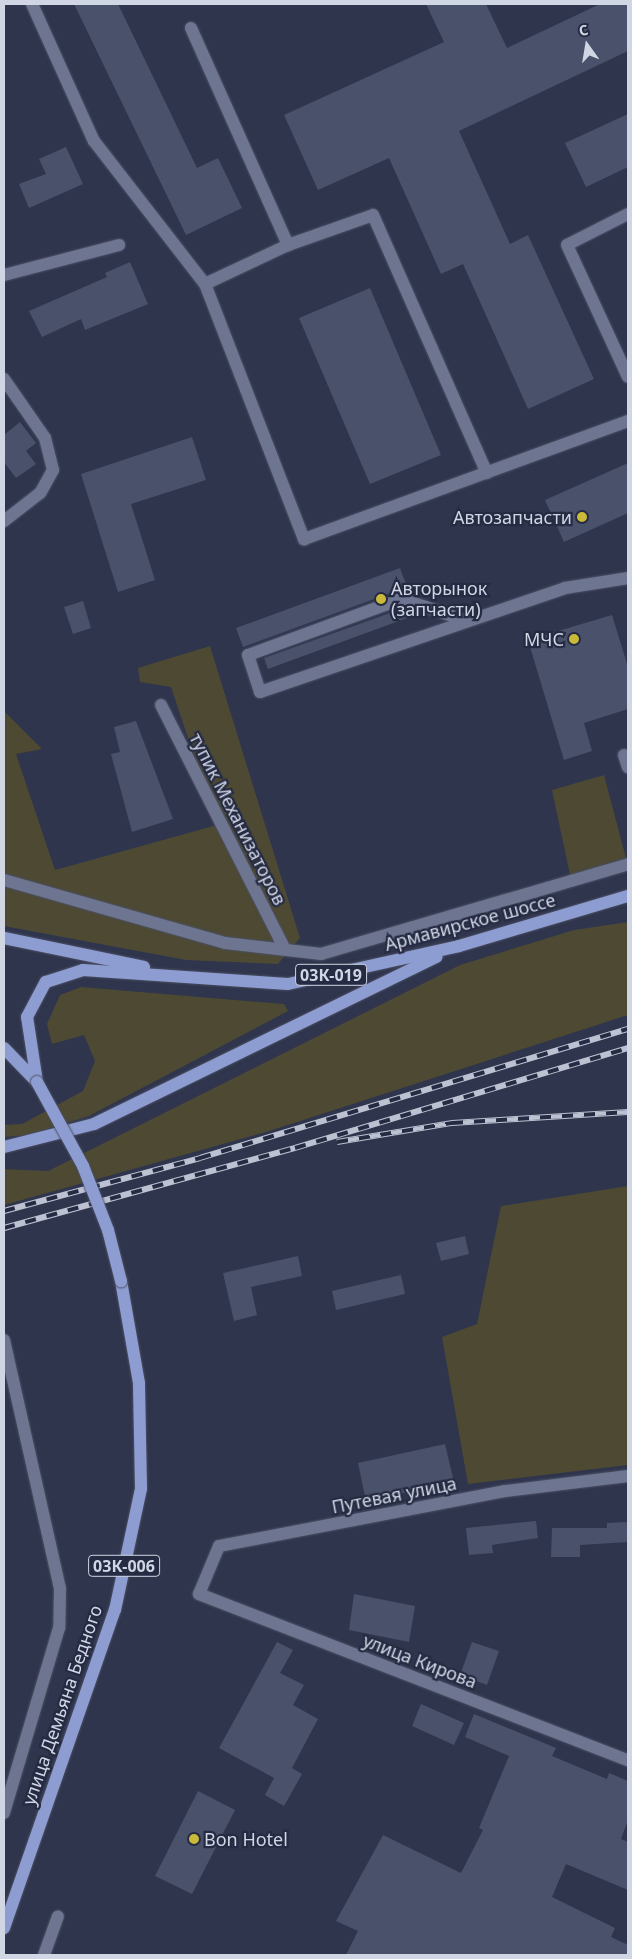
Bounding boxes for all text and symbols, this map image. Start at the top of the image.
north arrow [562,20,612,70]
text: С [577,20,590,40]
place label: Автозапчасти [453,506,572,528]
marker: Автозапчасти [576,511,588,523]
place label: Авторынок (запчасти) [391,578,487,620]
marker: Авторынок (запчасти) [375,593,387,605]
place label: МЧС [524,628,564,650]
marker: МЧС [568,633,580,645]
street label: тупик Механизаторов [185,729,291,909]
street label: Армавирское шоссе [382,889,558,955]
road number: 03К-019 [295,962,367,988]
street label: Путевая улица [330,1472,458,1518]
road number: 03К-006 [88,1552,160,1580]
street label: улица Демьяна Бедного [18,1602,106,1808]
street label: улица Кирова [360,1629,480,1693]
place label: Bon Hotel [204,1828,288,1850]
marker: Bon Hotel [188,1833,200,1845]

